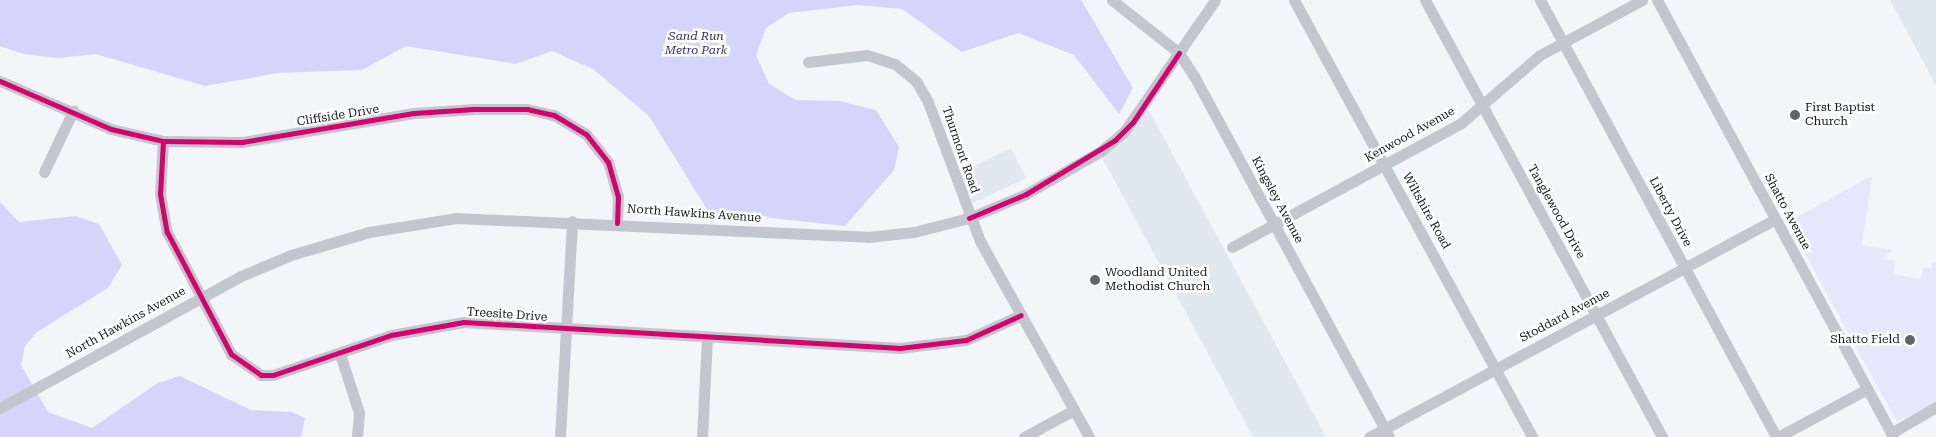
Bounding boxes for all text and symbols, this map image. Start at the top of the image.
park label: Sand Run Metro Park [665,30,727,58]
place label: First Baptist Church [1805,101,1875,129]
street label: Cliffside Drive [296,102,380,130]
street label: Kenwood Avenue [1362,104,1458,166]
street label: Thurmont Road [938,105,982,195]
marker: First Baptist Church [1789,109,1801,121]
street label: Kingsley Avenue [1248,154,1306,246]
street label: Tanglewood Drive [1524,163,1588,261]
street label: Wiltshire Road [1399,170,1453,252]
street label: Shatto Avenue [1761,172,1813,252]
street label: Liberty Drive [1646,175,1694,249]
street label: North Hawkins Avenue [627,202,761,226]
place label: Woodland United Methodist Church [1105,266,1210,294]
marker: Woodland United Methodist Church [1089,274,1101,286]
street label: North Hawkins Avenue [64,284,188,362]
street label: Stoddard Avenue [1518,286,1612,346]
street label: Treesite Drive [466,305,548,325]
place label: Shatto Field [1830,333,1900,347]
marker: Shatto Field [1904,334,1916,346]

